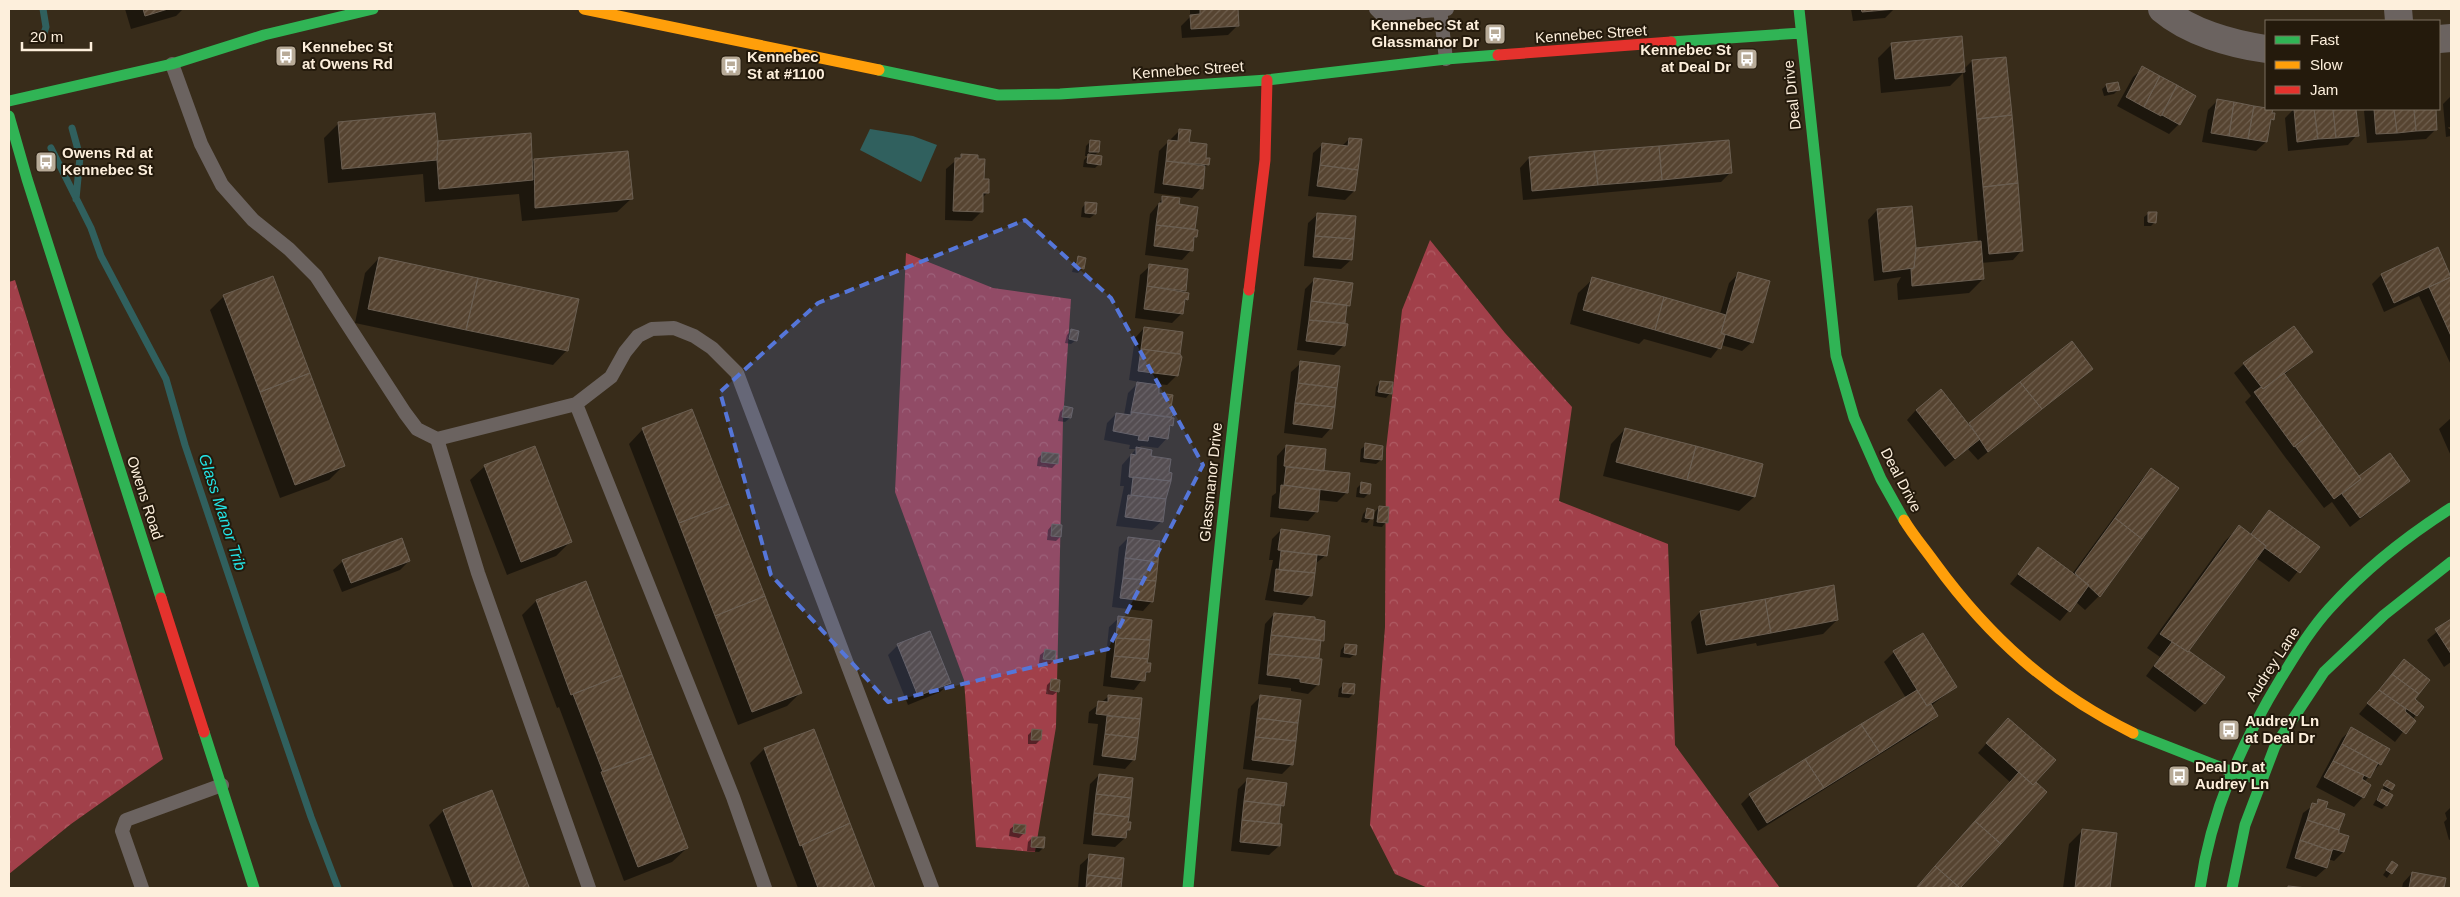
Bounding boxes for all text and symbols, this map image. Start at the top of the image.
place label: Kennebec St at Glassmanor Dr [1371,16,1479,50]
scale bar [22,20,91,52]
legend [2265,20,2440,110]
street label: Kennebec Street [1535,21,1648,46]
bus stop icon: Kennebec St at Glassmanor Dr [1483,22,1507,46]
text: 20 m [30,28,63,45]
text: Fast [2310,31,2340,48]
place label: Kennebec St at Owens Rd [302,38,393,72]
place label: Kennebec St at Deal Dr [1640,41,1731,75]
bus stop icon: Kennebec St at Owens Rd [274,44,298,68]
bus stop icon: Kennebec St at Deal Dr [1735,47,1759,71]
place label: Kennebec St at #1100 [747,48,825,82]
bus stop icon: Kennebec St at #1100 [719,54,743,78]
text: Slow [2310,56,2343,73]
street label: Kennebec Street [1132,57,1245,82]
street label: Deal Drive [1779,59,1804,131]
text: Jam [2310,81,2338,98]
place label: Owens Rd at Kennebec St [62,144,153,178]
bus stop icon: Owens Rd at Kennebec St [34,150,58,174]
street label: Glassmanor Drive [1196,421,1225,543]
street label: Deal Drive [1877,445,1925,515]
water label: Glass Manor Trib [196,452,249,573]
street label: Owens Road [124,454,167,542]
street label: Audrey Lane [2242,623,2303,704]
place label: Audrey Ln at Deal Dr [2245,712,2319,746]
bus stop icon: Audrey Ln at Deal Dr [2217,718,2241,742]
place label: Deal Dr at Audrey Ln [2195,758,2269,792]
bus stop icon: Deal Dr at Audrey Ln [2167,764,2191,788]

